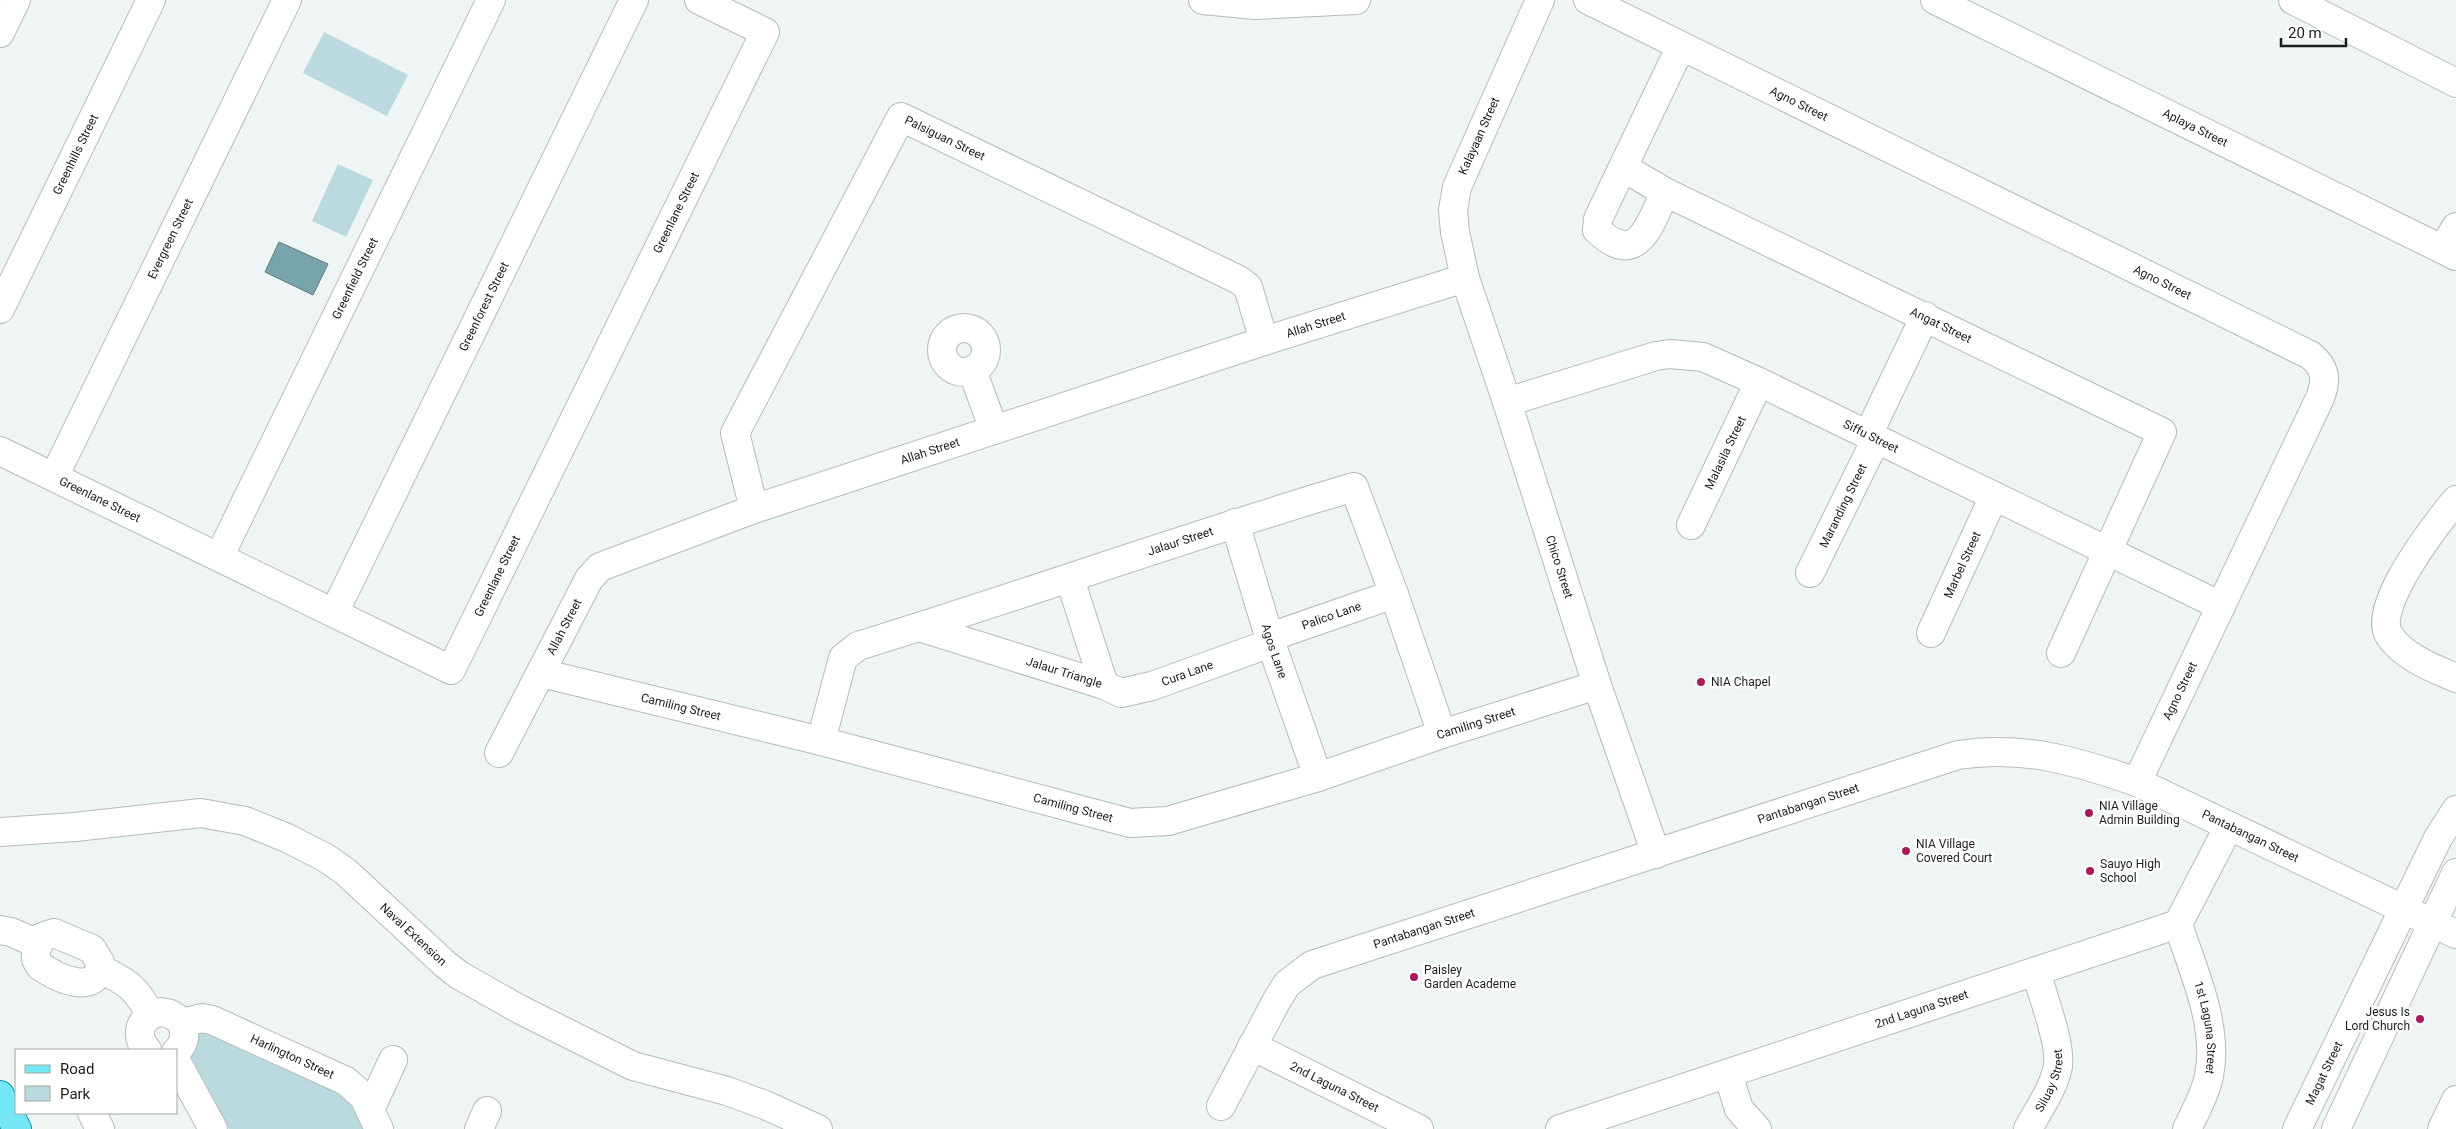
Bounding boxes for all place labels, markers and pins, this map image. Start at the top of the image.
place label: NIA Chapel [1711,675,1771,689]
marker: NIA Chapel [1695,676,1707,688]
place label: NIA Village Admin Building [2099,799,2180,827]
marker: NIA Village Admin Building [2083,807,2095,819]
place label: NIA Village Covered Court [1916,837,1992,865]
marker: NIA Village Covered Court [1900,845,1912,857]
place label: Sauyo High School [2100,857,2161,885]
marker: Sauyo High School [2084,865,2096,877]
place label: Paisley Garden Academe [1424,963,1516,991]
marker: Paisley Garden Academe [1408,971,1420,983]
place label: Jesus Is Lord Church [2345,1005,2410,1033]
marker: Jesus Is Lord Church [2414,1013,2426,1025]

